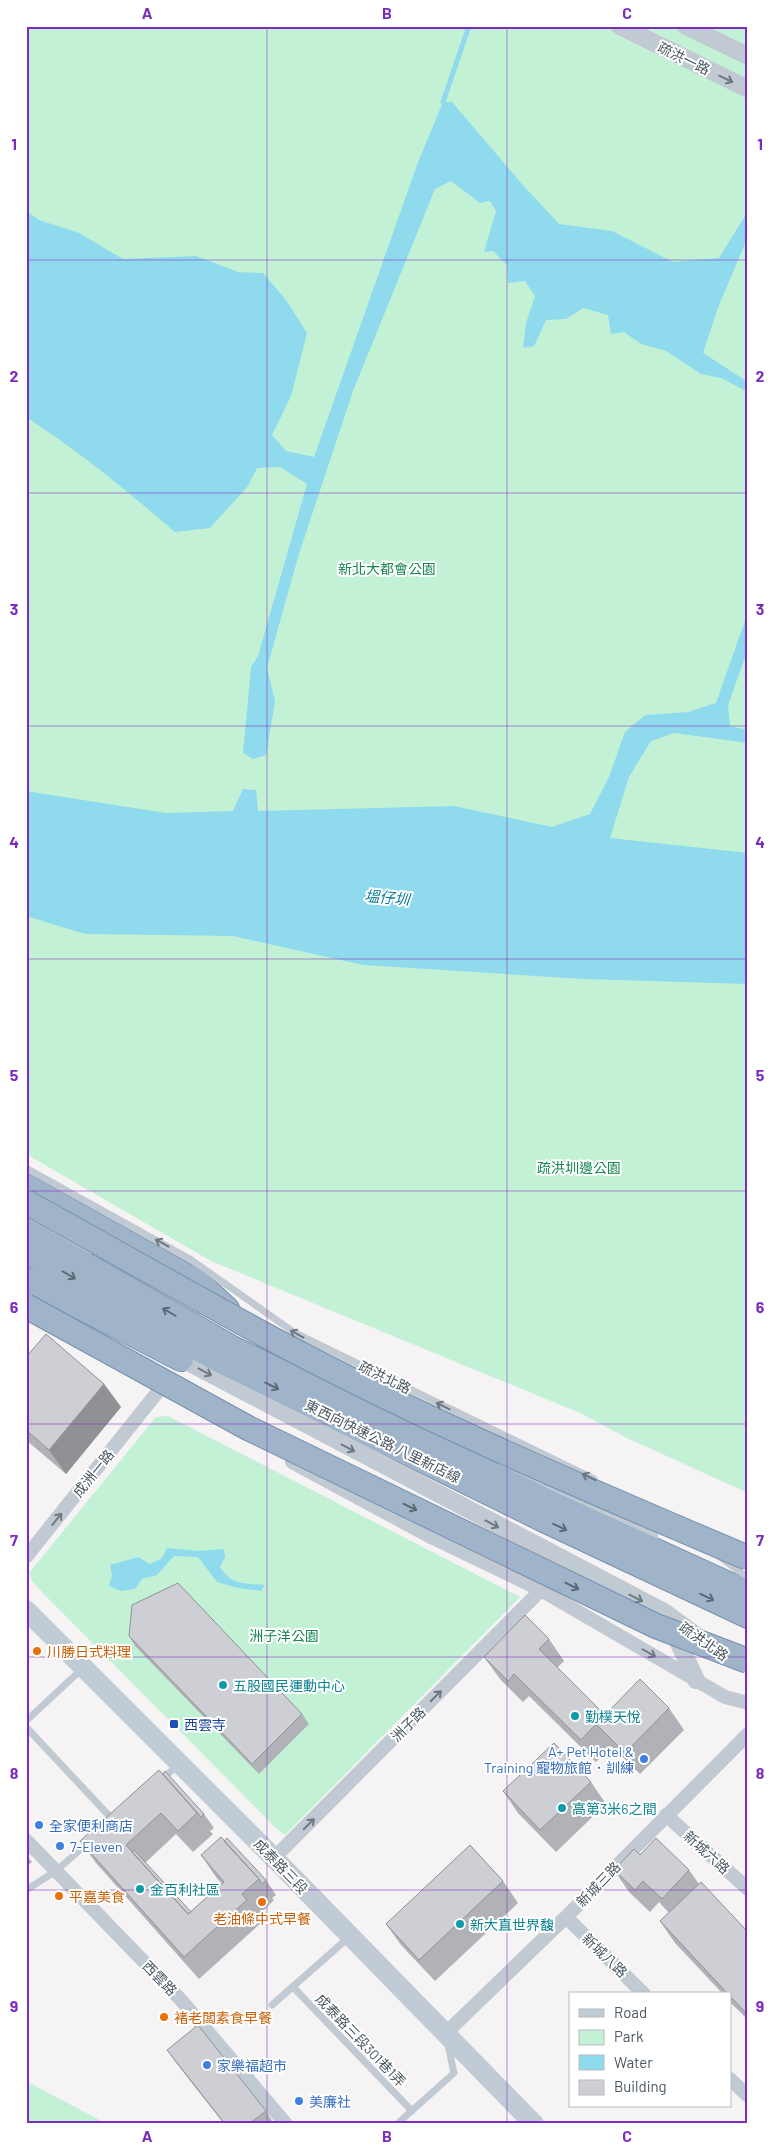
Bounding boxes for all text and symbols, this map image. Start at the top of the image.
text: A [142,3,153,22]
text: B [382,3,392,22]
text: C [622,3,632,22]
street label: 疏洪一路 [655,38,713,78]
one-way arrow [718,74,733,84]
text: 1 [11,134,17,153]
text: 1 [757,134,763,153]
text: 2 [10,366,19,385]
text: 2 [756,366,765,385]
park label: 新北大都會公園 [338,560,436,577]
text: 3 [10,599,18,618]
text: 3 [756,599,764,618]
text: 4 [9,832,19,851]
text: 4 [755,832,765,851]
water label: 塭仔圳 [364,886,412,908]
text: 5 [10,1065,19,1084]
text: 5 [756,1065,765,1084]
park label: 疏洪圳邊公園 [537,1159,621,1176]
one-way arrow [156,1238,170,1248]
one-way arrow [61,1270,75,1280]
text: 6 [10,1297,19,1316]
text: 6 [756,1297,765,1316]
one-way arrow [162,1307,177,1316]
one-way arrow [291,1328,305,1338]
street label: 疏洪北路 [356,1357,414,1397]
one-way arrow [197,1367,212,1377]
one-way arrow [265,1382,280,1392]
street label: 東西向快速公路 八里新店線 [303,1396,463,1486]
one-way arrow [436,1400,451,1410]
one-way arrow [340,1444,355,1453]
street label: 成洲一路 [69,1446,117,1500]
one-way arrow [582,1472,597,1481]
one-way arrow [402,1503,417,1512]
one-way arrow [51,1512,62,1525]
one-way arrow [484,1519,499,1529]
one-way arrow [552,1523,567,1533]
text: 7 [10,1530,18,1549]
text: 7 [756,1530,764,1549]
one-way arrow [564,1581,579,1591]
one-way arrow [699,1592,714,1602]
one-way arrow [629,1593,644,1603]
street label: 疏洪北路 [676,1618,732,1664]
park label: 洲子洋公園 [249,1627,319,1644]
place label: 川勝日式料理 [47,1643,131,1660]
marker: 川勝日式料理 [31,1645,43,1657]
one-way arrow [642,1648,656,1658]
place label: 五股國民運動中心 [233,1677,345,1694]
marker: 五股國民運動中心 [217,1679,229,1691]
one-way arrow [430,1690,442,1702]
street label: 洲子路 [387,1703,429,1745]
place label: 勤樸天悅 [585,1708,641,1725]
marker: 勤樸天悅 [569,1710,581,1722]
place label: 西雲寺 [184,1716,226,1733]
marker: 西雲寺 [168,1718,180,1730]
place label: A+ Pet Hotel & Training 寵物旅館．訓練 [484,1743,634,1776]
marker: A+ Pet Hotel & Training 寵物旅館．訓練 [638,1753,650,1765]
text: 8 [10,1763,19,1782]
text: 8 [756,1763,765,1782]
place label: 高第3米6之間 [572,1800,656,1817]
marker: 高第3米6之間 [556,1802,568,1814]
place label: 全家便利商店 [49,1817,133,1834]
one-way arrow [303,1817,315,1830]
marker: 全家便利商店 [33,1819,45,1831]
street label: 新城六路 [681,1827,733,1877]
street label: 成泰路三段 [251,1835,311,1897]
place label: 7-Eleven [70,1838,123,1855]
marker: 7-Eleven [54,1840,66,1852]
street label: 新城三路 [572,1858,624,1910]
place label: 金百利社區 [150,1881,220,1898]
marker: 金百利社區 [134,1883,146,1895]
place label: 平嘉美食 [69,1888,125,1905]
marker: 平嘉美食 [53,1890,65,1902]
marker: 老油條中式早餐 [256,1896,268,1908]
place label: 老油條中式早餐 [213,1910,311,1927]
place label: 新大直世界馥 [470,1916,554,1933]
marker: 新大直世界馥 [454,1918,466,1930]
street label: 新城八路 [579,1929,631,1981]
street label: 西雲路 [139,1957,181,1999]
street label: 成泰路三段301巷1弄 [312,1990,410,2090]
legend [569,1992,732,2108]
text: 9 [10,1996,18,2015]
text: 9 [756,1996,764,2015]
text: Road [614,2003,647,2021]
place label: 褚老闆素食早餐 [174,2009,272,2026]
marker: 褚老闆素食早餐 [158,2011,170,2023]
text: Park [614,2027,644,2045]
text: Water [614,2053,653,2071]
place label: 家樂福超市 [217,2057,287,2074]
marker: 家樂福超市 [201,2059,213,2071]
text: Building [614,2077,667,2095]
place label: 美廉社 [309,2093,351,2110]
marker: 美廉社 [293,2095,305,2107]
text: A [142,2126,153,2145]
text: B [382,2126,392,2145]
text: C [622,2126,632,2145]

